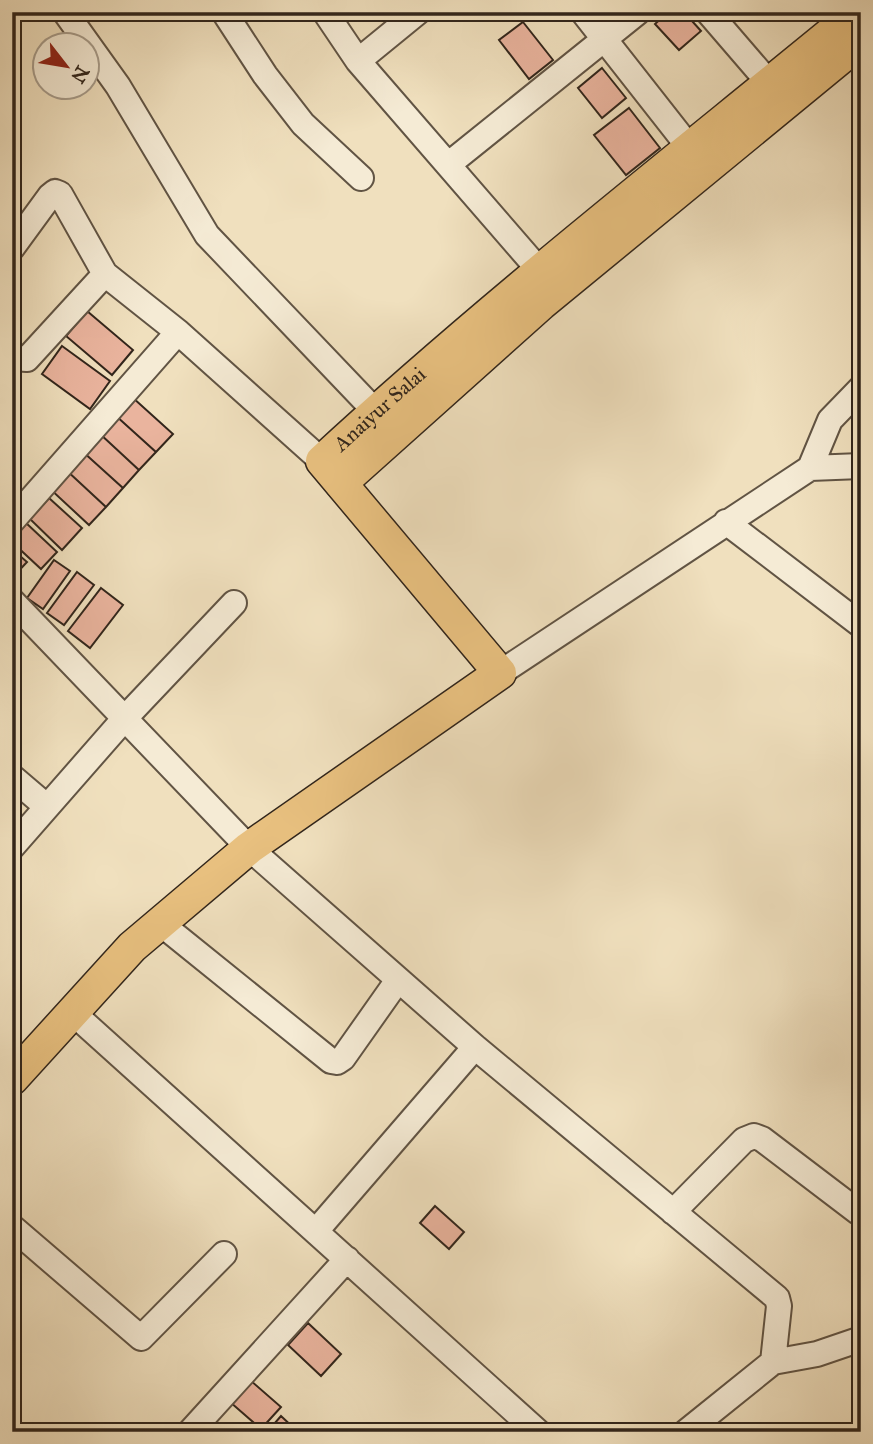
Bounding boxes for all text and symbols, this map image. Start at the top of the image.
north arrow [32,32,102,102]
text: N [66,62,94,87]
street label: Anaiyur Salai [327,361,431,458]

